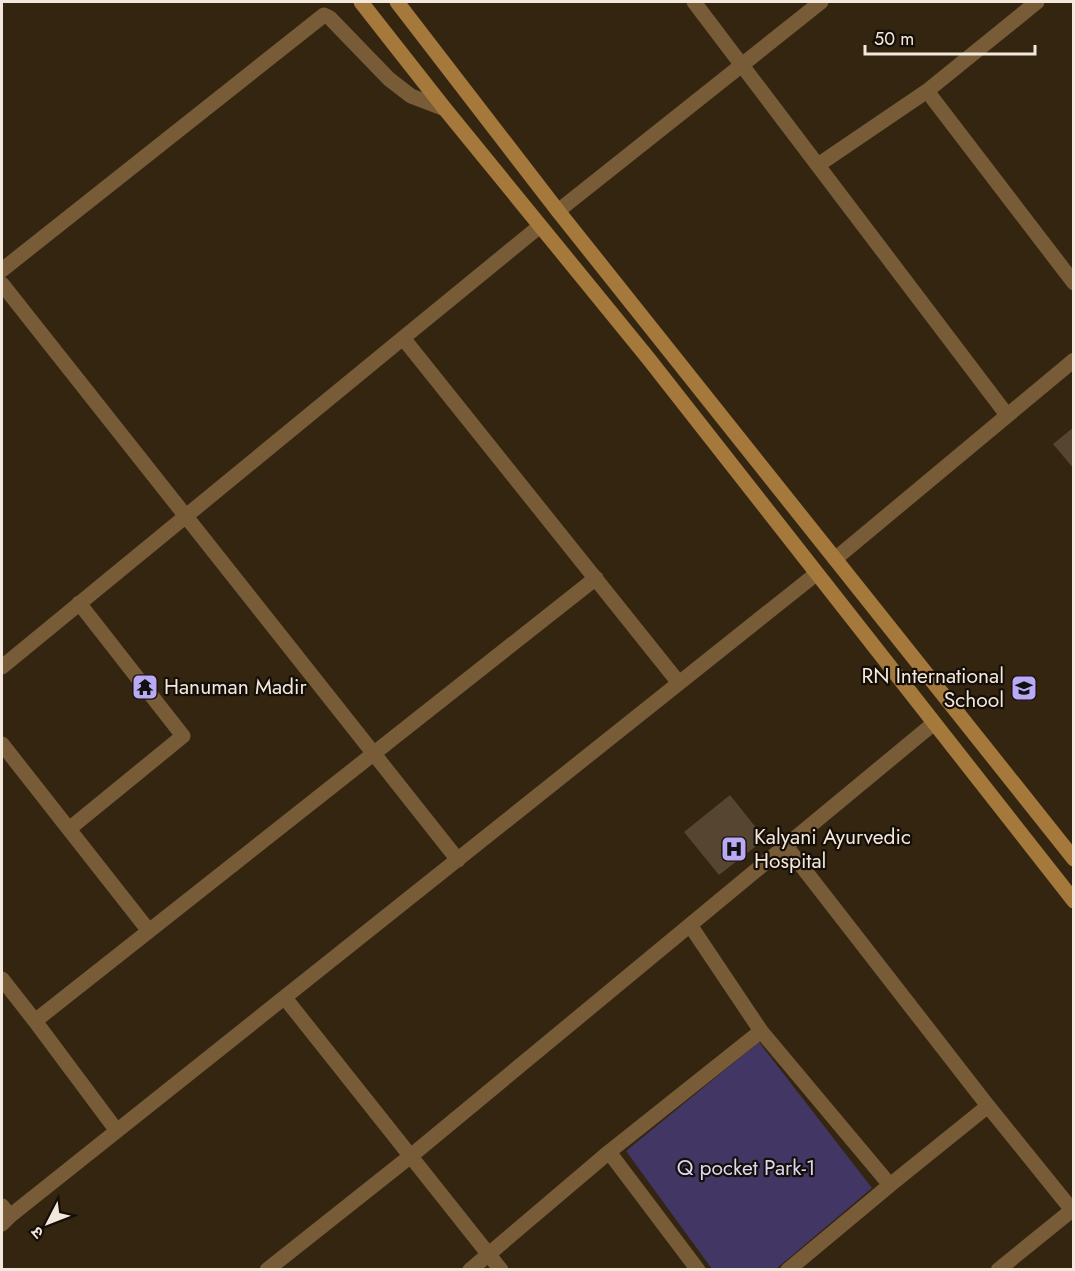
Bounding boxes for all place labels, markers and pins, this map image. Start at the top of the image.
place label: RN International School [861,661,1004,715]
temple icon: Hanuman Madir [130,672,160,702]
place label: Hanuman Madir [164,672,308,702]
school or university icon: RN International School [1009,673,1039,703]
place label: Kalyani Ayurvedic Hospital [754,822,911,876]
hospital icon: Kalyani Ayurvedic Hospital [719,834,749,864]

